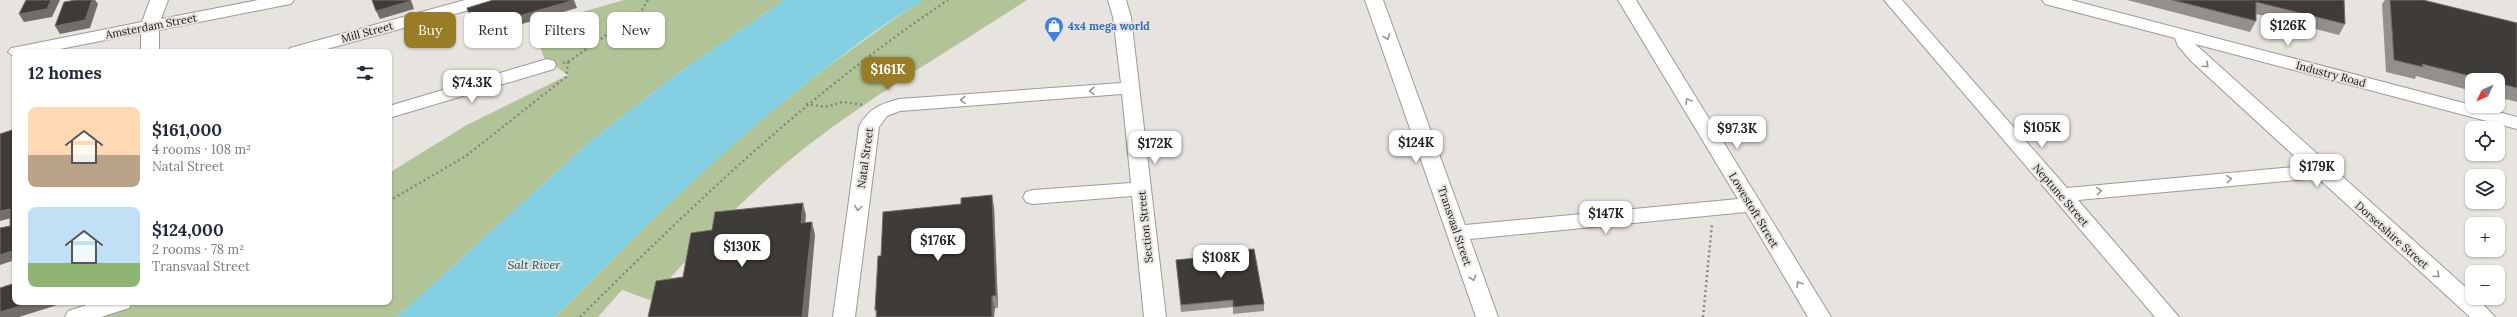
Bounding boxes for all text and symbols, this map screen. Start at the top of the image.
street label: Amsterdam Street [103,10,199,42]
chip: Buy [404,12,456,48]
chip: Rent [464,12,522,48]
chip: Filters [530,12,599,48]
chip: New [607,12,665,48]
pin: $126K [2260,13,2316,47]
shop icon: 4x4 mega world [1043,15,1065,43]
text: $126K [2270,17,2306,34]
street label: Mill Street [339,18,395,46]
place label: 4x4 mega world [1068,19,1150,33]
one-way arrow [1382,33,1391,40]
pin: $161K [860,57,916,91]
street label: Industry Road [2294,58,2368,90]
text: $161K [871,61,905,78]
one-way arrow [2201,61,2208,68]
text: 12 homes [28,62,102,84]
icon: filters [354,62,376,84]
pin: $74.3K [439,70,505,104]
north arrow [2465,73,2505,113]
map controls [2465,73,2505,305]
text: $74.3K [452,74,492,91]
one-way arrow [1089,87,1095,96]
one-way arrow [960,96,966,105]
one-way arrow [1685,98,1693,105]
pin: $105K [2014,115,2070,149]
pin: $97.3K [1704,116,1770,150]
text: $161,000 [152,119,222,141]
text: $105K [2023,119,2061,136]
text: $97.3K [1717,120,1757,137]
button: locate [2465,121,2505,161]
icon: home [60,123,108,171]
street label: Natal Street [854,126,876,189]
pin: $124K [1388,130,1444,164]
pin: $172K [1127,131,1183,165]
text: $124K [1398,134,1434,151]
text: $172K [1137,135,1173,152]
text: 4 rooms · 108 m² [152,141,251,158]
pin: $179K [2289,154,2345,188]
text: Natal Street [152,158,224,175]
text: $179K [2299,158,2335,175]
street label: Neptune Street [2030,161,2092,230]
button: layers [2465,169,2505,209]
street label: Lowestoft Street [1726,170,1782,251]
one-way arrow [2226,175,2232,184]
street label: Transvaal Street [1435,185,1475,268]
one-way arrow [2096,187,2102,196]
street label: Section Street [1134,189,1156,264]
street label: Dorsetshire Street [2352,198,2432,272]
pin: $147K [1578,201,1634,235]
one-way arrow [854,205,863,211]
text: $147K [1588,205,1624,222]
button: + [2465,217,2505,257]
text: $124,000 [152,219,224,241]
icon: home [60,223,108,271]
pin: $176K [910,228,966,262]
text: $176K [920,232,956,249]
pin: $130K [714,234,770,268]
text: $130K [723,238,761,255]
text: 2 rooms · 78 m² [152,241,244,258]
pin: $108K [1193,245,1249,279]
text: $108K [1202,249,1240,266]
water label: Salt River [507,257,561,272]
text: Transvaal Street [152,258,250,275]
button: − [2465,265,2505,305]
one-way arrow [2432,270,2440,278]
one-way arrow [1469,274,1477,281]
one-way arrow [1797,281,1804,288]

